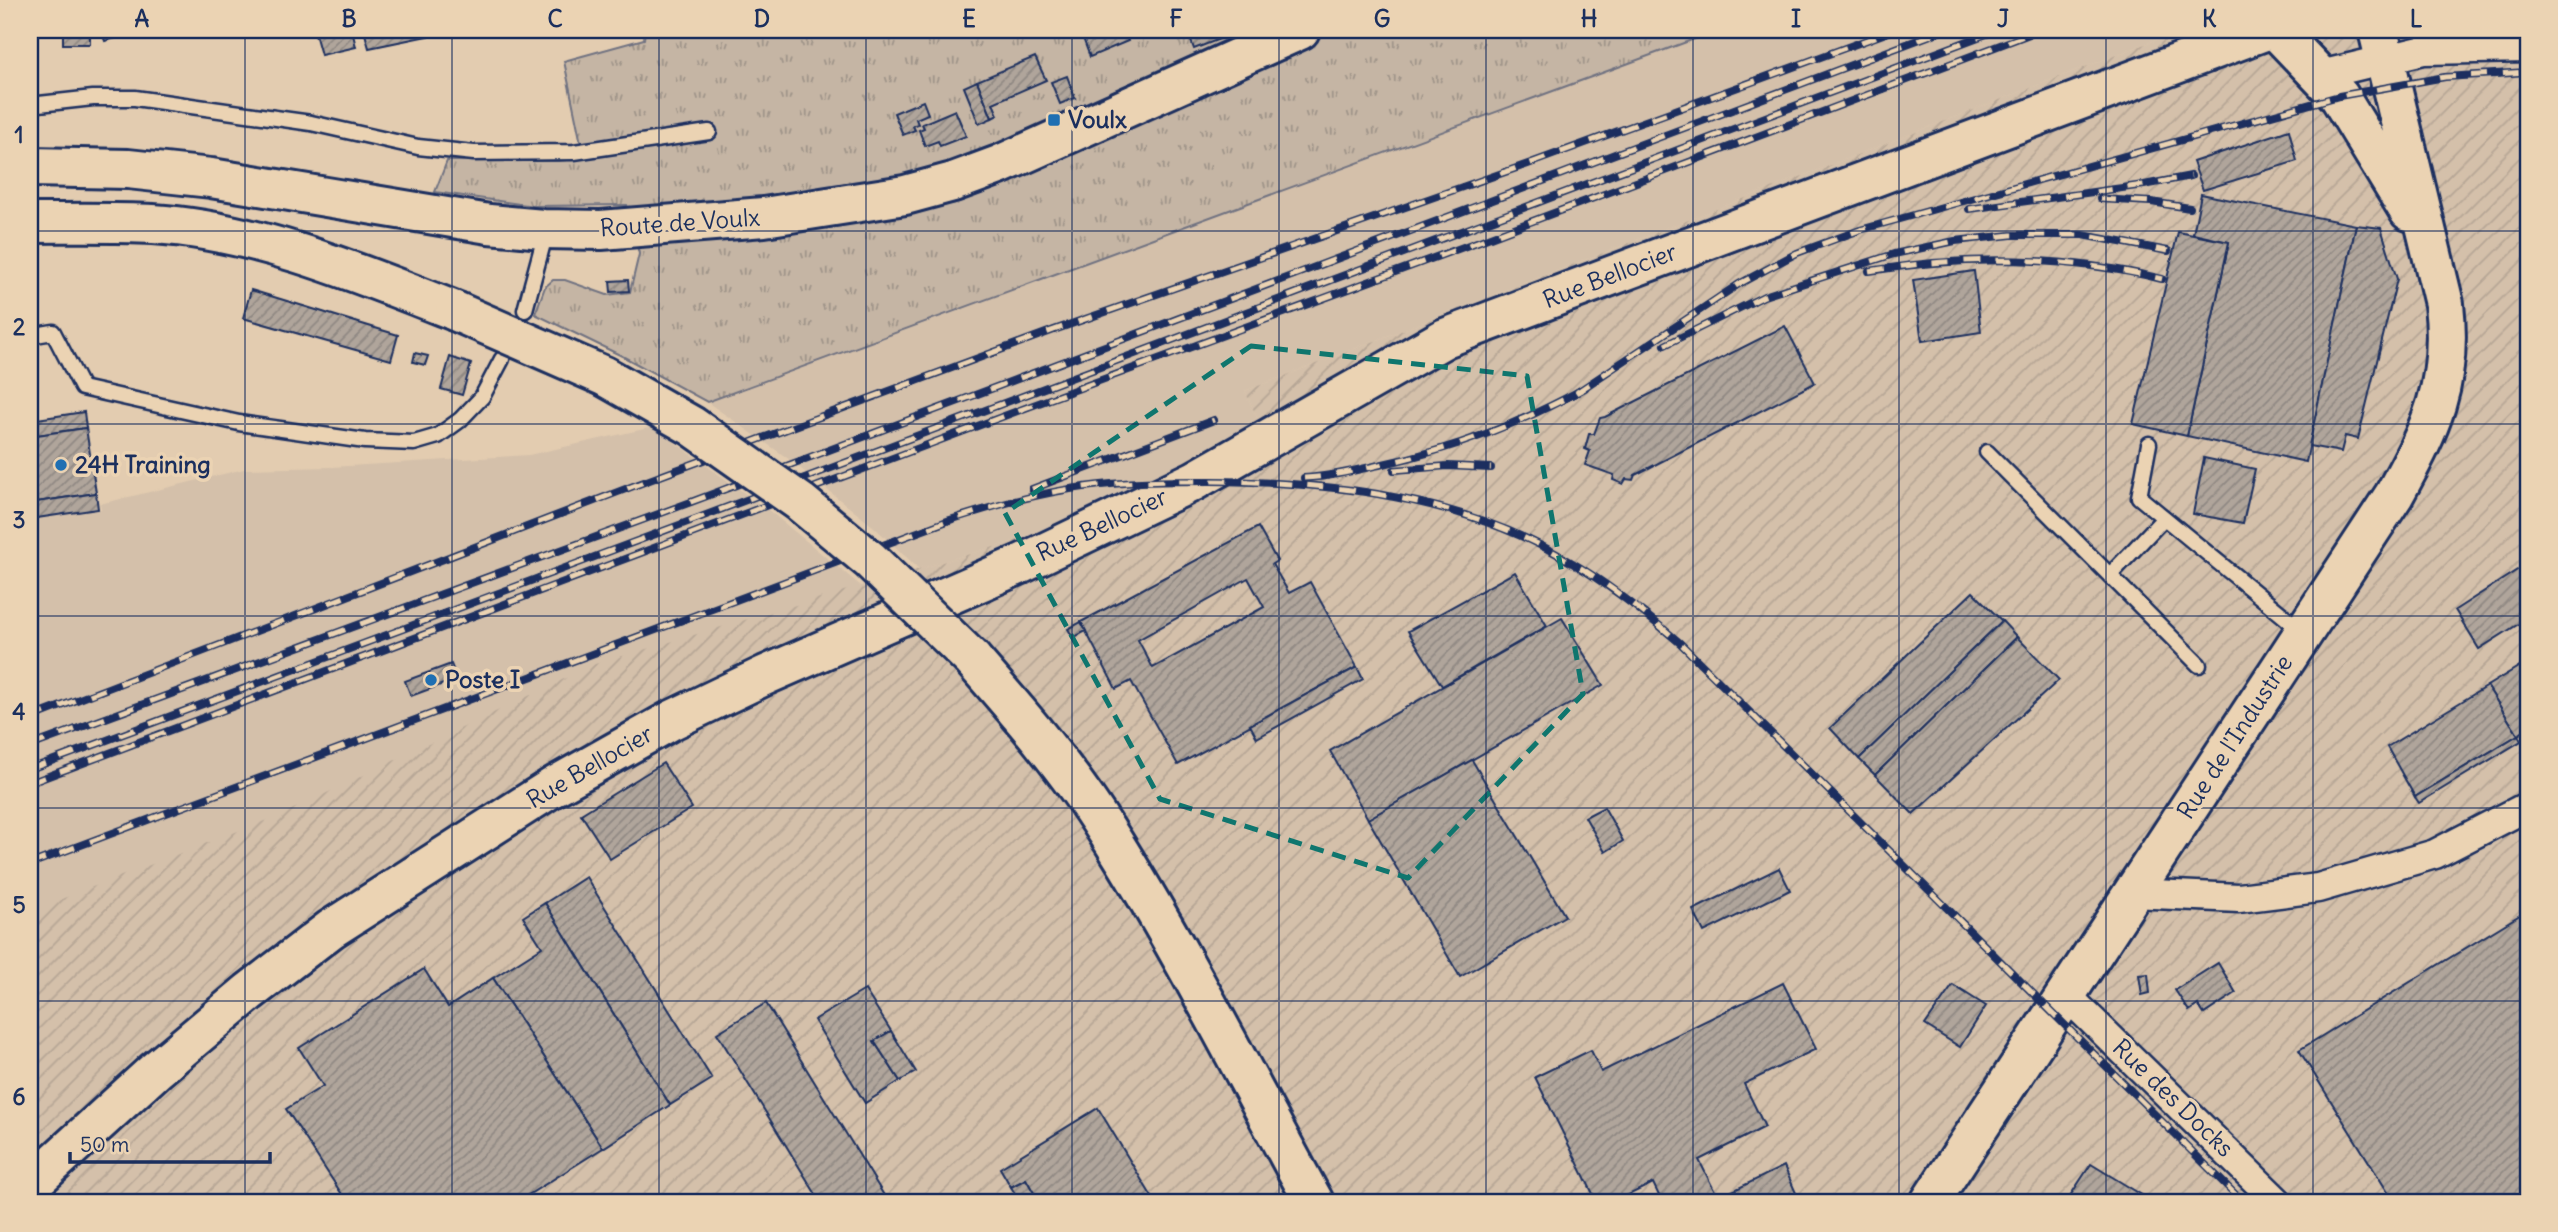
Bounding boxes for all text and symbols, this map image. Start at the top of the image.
text: A [135,4,150,33]
text: B [341,4,357,33]
text: C [547,4,563,33]
text: D [754,4,770,33]
text: E [962,4,976,33]
text: F [1169,4,1183,33]
text: G [1374,4,1390,33]
text: H [1581,4,1597,33]
text: I [1791,4,1801,33]
text: J [1997,4,2009,33]
text: K [2202,4,2217,33]
text: L [2410,4,2423,33]
place label: Voulx [1068,104,1127,134]
marker: Voulx [1046,112,1062,128]
text: 1 [14,120,24,149]
street label: Route de Voulx [599,201,761,243]
street label: Rue Bellocier [1538,236,1681,314]
text: 2 [13,312,26,341]
place label: 24H Training [75,449,211,479]
marker: 24H Training [53,457,69,473]
street label: Rue Bellocier [1031,481,1172,567]
text: 3 [12,505,26,534]
street label: Rue de l'Industrie [2170,649,2298,824]
place label: Poste I [445,664,521,694]
marker: Poste I [423,672,439,688]
text: 4 [12,697,26,726]
street label: Rue Bellocier [521,718,658,814]
text: 5 [12,890,26,919]
street label: Rue des Docks [2107,1032,2241,1163]
text: 6 [12,1082,26,1111]
scale bar [70,1120,270,1164]
text: 50 m [80,1131,129,1158]

